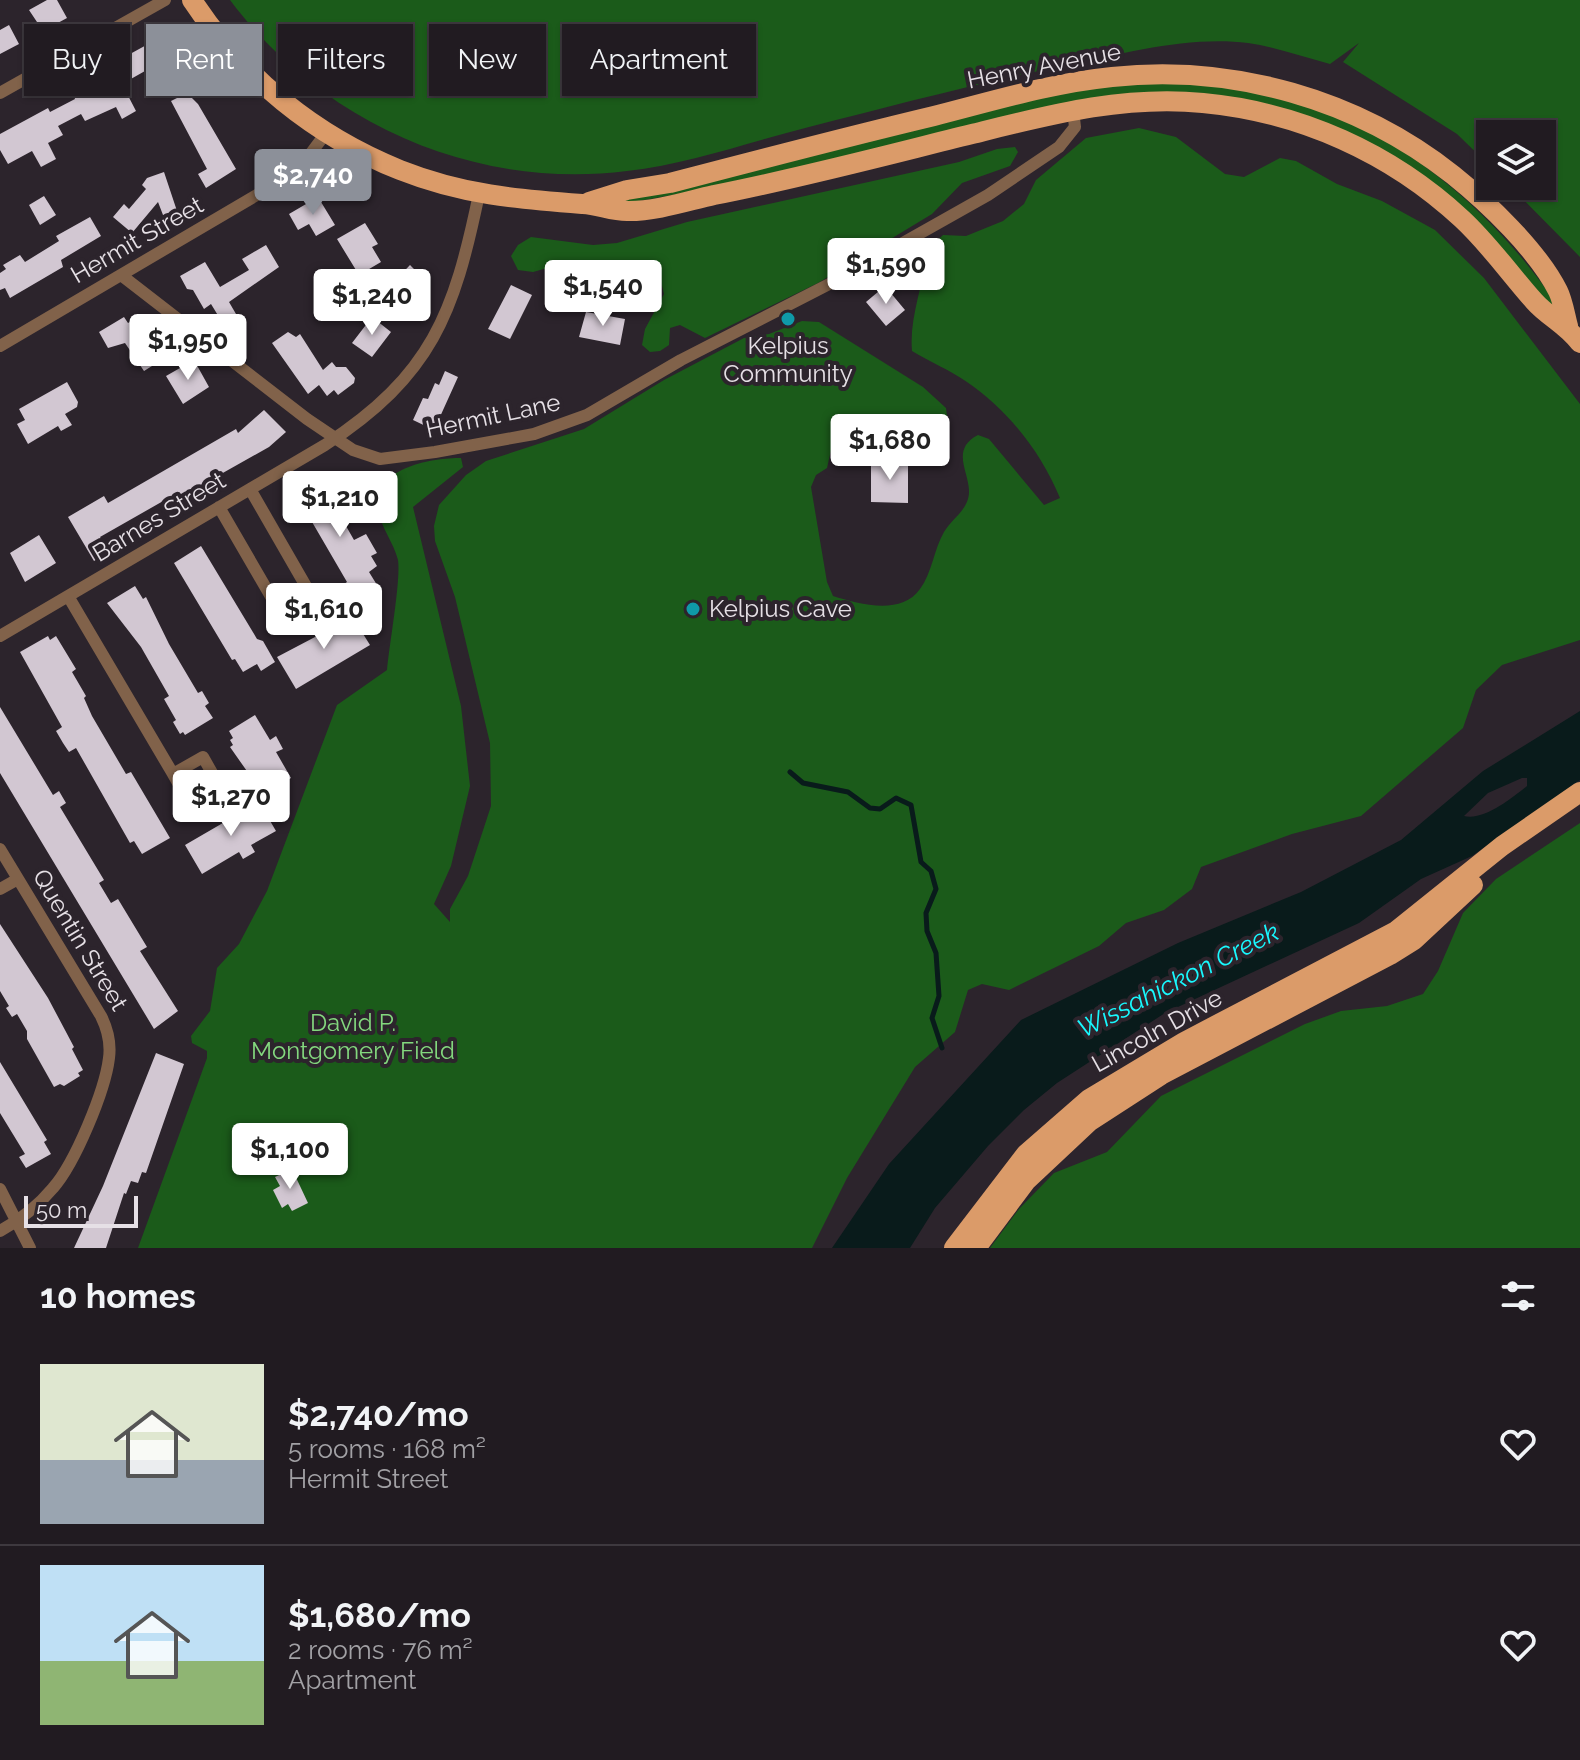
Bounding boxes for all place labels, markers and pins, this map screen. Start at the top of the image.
pin: $2,740 [248,149,378,217]
pin: $1,590 [821,238,951,306]
pin: $1,540 [538,260,668,328]
pin: $1,240 [307,269,437,337]
marker: Kelpius Community [779,310,797,328]
pin: $1,950 [123,314,253,382]
place label: Kelpius Community [723,331,853,388]
pin: $1,680 [825,414,955,482]
pin: $1,210 [275,471,405,539]
pin: $1,610 [259,583,389,651]
place label: Kelpius Cave [709,594,852,623]
marker: Kelpius Cave [684,600,702,618]
pin: $1,270 [166,770,296,838]
pin: $1,100 [225,1123,355,1191]

